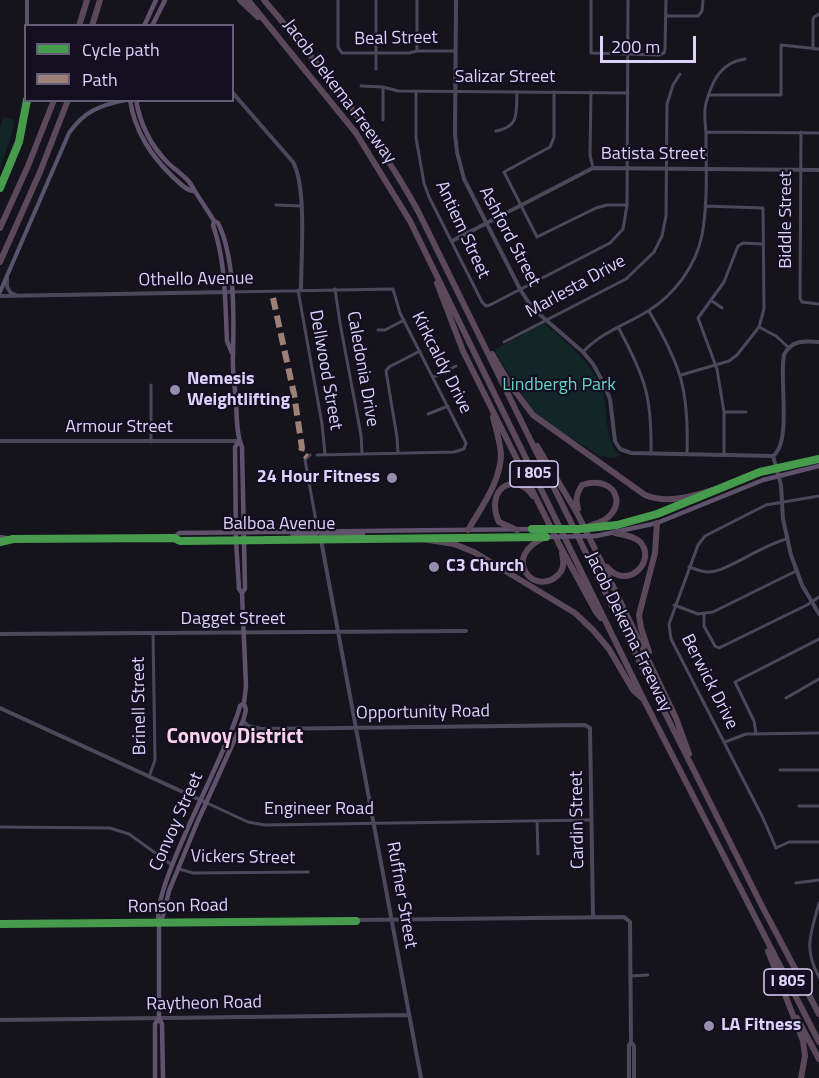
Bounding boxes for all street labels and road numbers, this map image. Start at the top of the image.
street label: Jacob Dekema Freeway [278,15,400,169]
street label: Beal Street [354,27,438,51]
street label: Salizar Street [455,67,555,89]
street label: Batista Street [601,144,705,166]
street label: Biddle Street [776,171,798,269]
street label: Antiem Street [430,178,494,282]
street label: Ashford Street [474,183,544,291]
street label: Marlesta Drive [522,251,630,323]
street label: Othello Avenue [138,268,254,292]
street label: Dellwood Street [304,308,346,432]
street label: Kirkcaldy Drive [406,308,476,418]
street label: Caledonia Drive [341,309,383,429]
street label: Armour Street [65,417,173,439]
road number: I 805 [510,461,558,487]
street label: Balboa Avenue [223,514,335,536]
street label: Jacob Dekema Freeway [580,548,676,716]
street label: Dagget Street [181,609,285,631]
street label: Berwick Drive [676,631,742,733]
street label: Brinell Street [128,656,152,756]
street label: Opportunity Road [356,701,490,725]
street label: Convoy Street [146,769,208,875]
street label: Cardin Street [566,771,590,869]
street label: Engineer Road [264,799,374,821]
street label: Ruffner Street [381,840,421,950]
street label: Vickers Street [190,846,296,870]
street label: Ronson Road [128,895,228,919]
road number: I 805 [764,969,812,995]
street label: Raytheon Road [146,992,262,1016]

